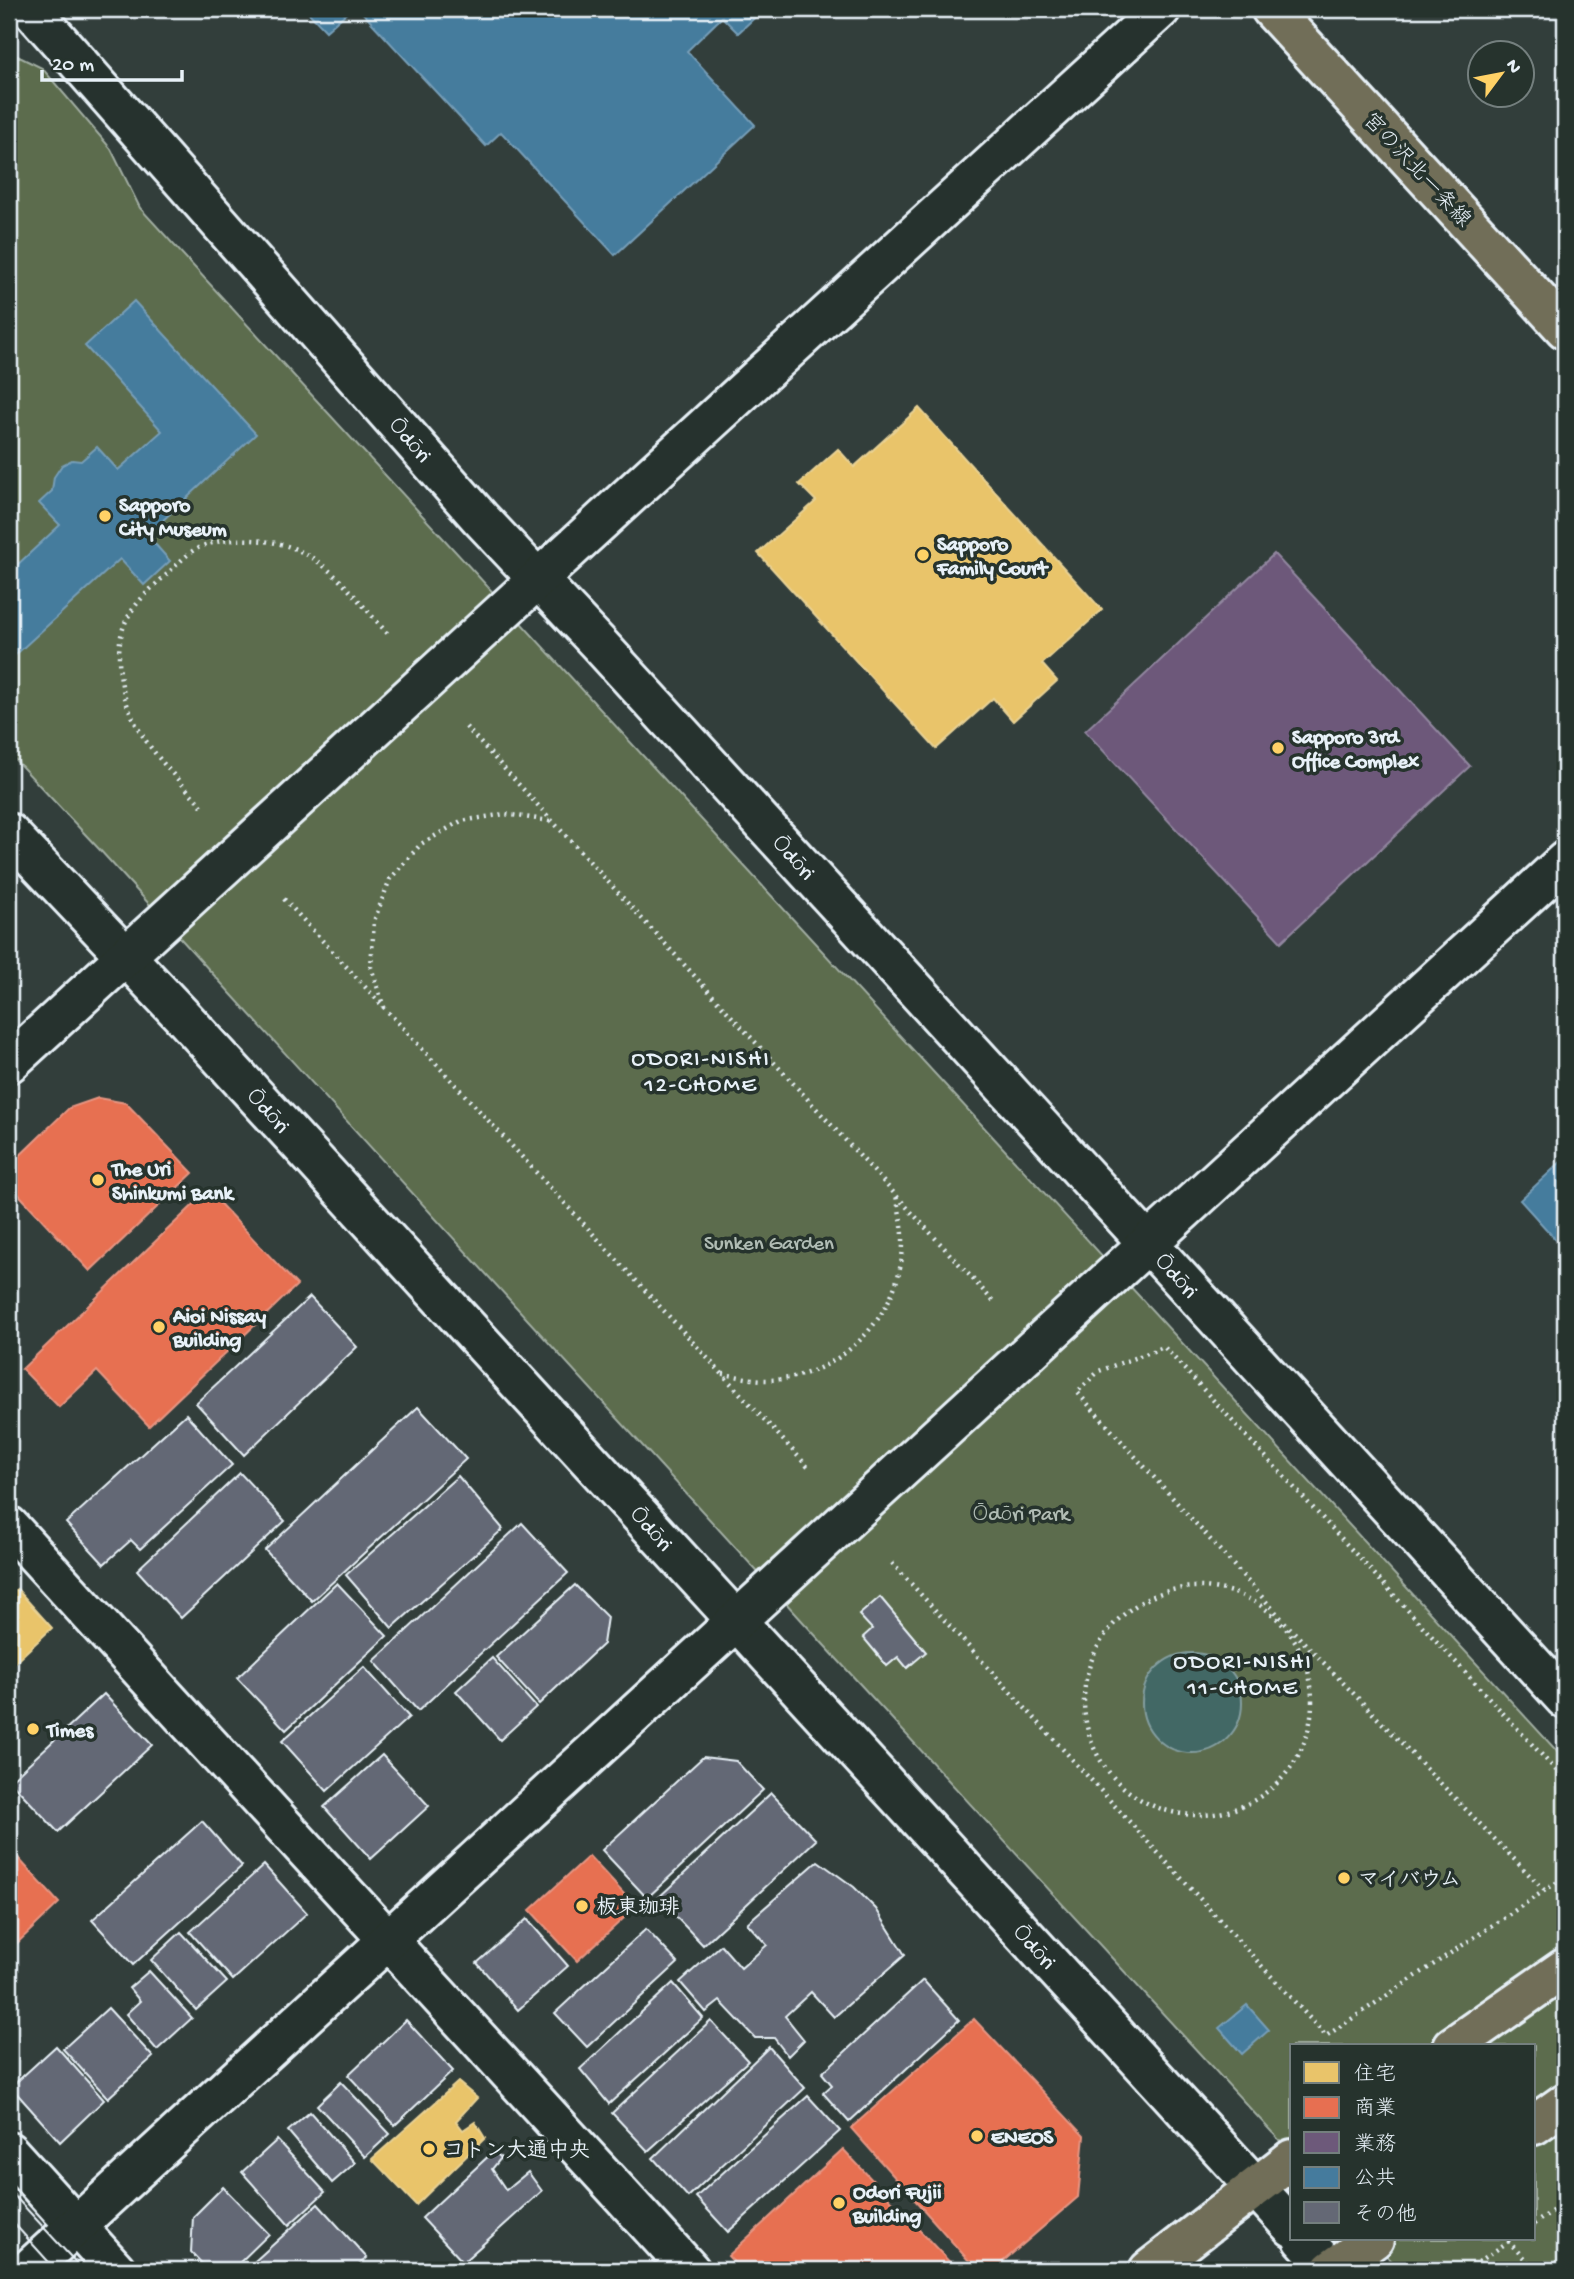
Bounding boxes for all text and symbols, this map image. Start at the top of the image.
scale bar [42,38,182,82]
north arrow [1466,38,1536,108]
text: 20 m [52,54,94,79]
text: N [1499,55,1525,78]
street label: 宮の沢北一条線 [1356,108,1475,234]
street label: Ōdōri [382,413,435,469]
place label: Sapporo City Museum [118,495,227,544]
marker: Sapporo City Museum [97,508,113,524]
place label: Sapporo Family Court [936,534,1049,583]
marker: Sapporo Family Court [915,547,931,563]
place label: Sapporo 3rd Office Complex [1292,727,1420,776]
marker: Sapporo 3rd Office Complex [1270,740,1286,756]
street label: Ōdōri [765,831,818,887]
district label: ODORI-NISHI 12-CHOME [631,1047,771,1100]
street label: Ōdōri [239,1084,293,1140]
place label: The Uri Shinkumi Bank [110,1159,236,1208]
marker: The Uri Shinkumi Bank [90,1172,106,1188]
park label: Sunken Garden [704,1233,834,1258]
street label: Ōdōri [1148,1249,1201,1305]
place label: Aioi Nissay Building [172,1306,267,1355]
marker: Aioi Nissay Building [151,1319,167,1335]
street label: Ōdōri [623,1503,676,1558]
park label: Ōdōri Park [973,1503,1072,1529]
district label: ODORI-NISHI 11-CHOME [1173,1650,1313,1703]
place label: Times [45,1720,94,1745]
marker: Times [25,1721,41,1737]
place label: マイバウム [1358,1869,1461,1894]
marker: マイバウム [1336,1870,1352,1886]
place label: 板東珈琲 [596,1895,680,1922]
marker: 板東珈琲 [574,1898,590,1914]
street label: Ōdōri [1006,1921,1059,1976]
legend [1290,2044,1536,2240]
text: 住宅 [1354,2063,1396,2089]
text: 商業 [1354,2097,1396,2123]
place label: ENEOS [991,2127,1055,2152]
marker: ENEOS [969,2128,985,2144]
text: 業務 [1354,2132,1396,2159]
place label: コトン大通中央 [443,2138,590,2165]
marker: コトン大通中央 [421,2141,437,2157]
text: 公共 [1354,2167,1396,2193]
place label: Odori Fujii Building [852,2182,942,2231]
marker: Odori Fujii Building [831,2195,847,2211]
text: その他 [1354,2203,1417,2229]

